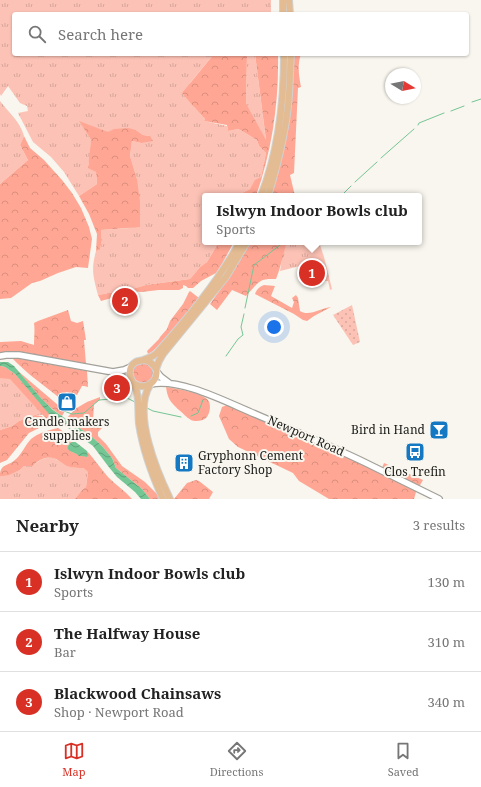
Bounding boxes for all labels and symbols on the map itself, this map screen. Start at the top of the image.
north arrow [385,68,421,104]
pin: 1 [299,258,325,288]
pin: 2 [112,286,138,316]
your location [264,317,284,337]
pin: 3 [104,373,130,403]
shop icon: Candle makers supplies [56,391,78,413]
street label: Newport Road [265,411,348,460]
place label: Candle makers supplies [25,413,109,444]
bar icon: Bird in Hand [428,419,450,441]
place label: Bird in Hand [351,421,426,438]
bus stop icon: Clos Trefin [404,441,426,463]
place label: Gryphonn Cement Factory Shop [198,447,303,478]
building icon: Gryphonn Cement Factory Shop [173,452,195,474]
place label: Clos Trefin [384,463,446,480]

